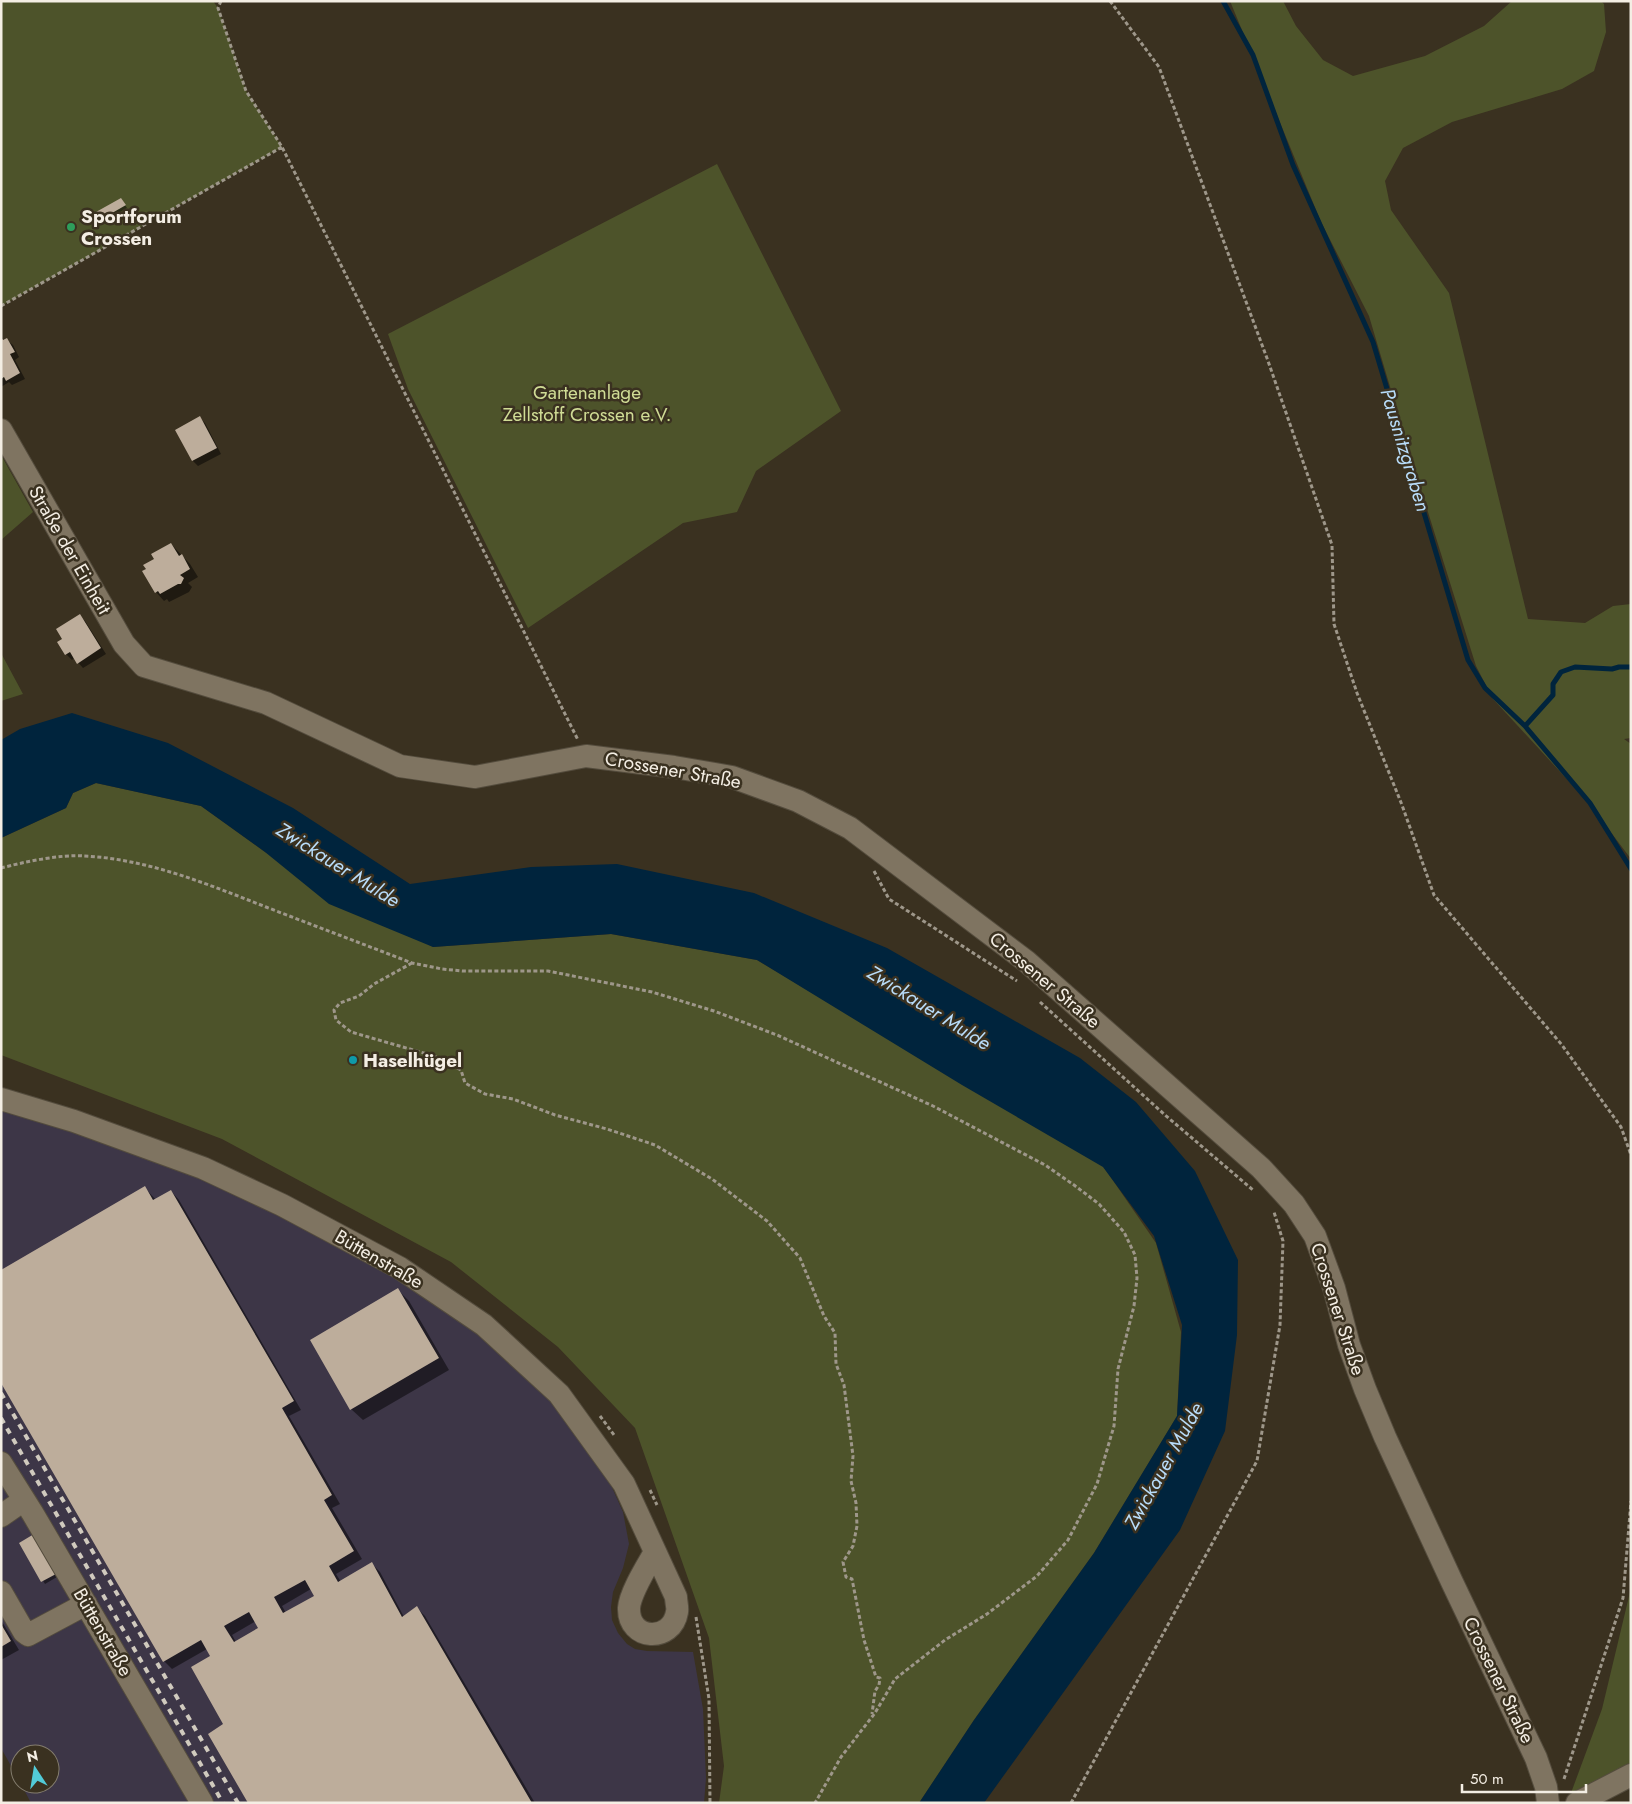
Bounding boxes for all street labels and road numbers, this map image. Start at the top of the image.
street label: Straße der Einheit [22,481,118,620]
street label: Crossener Straße [603,745,743,795]
street label: Crossener Straße [984,925,1107,1035]
street label: Büttenstraße [330,1223,428,1295]
street label: Crossener Straße [1304,1239,1372,1379]
street label: Büttenstraße [67,1583,139,1681]
street label: Crossener Straße [1457,1612,1541,1748]

